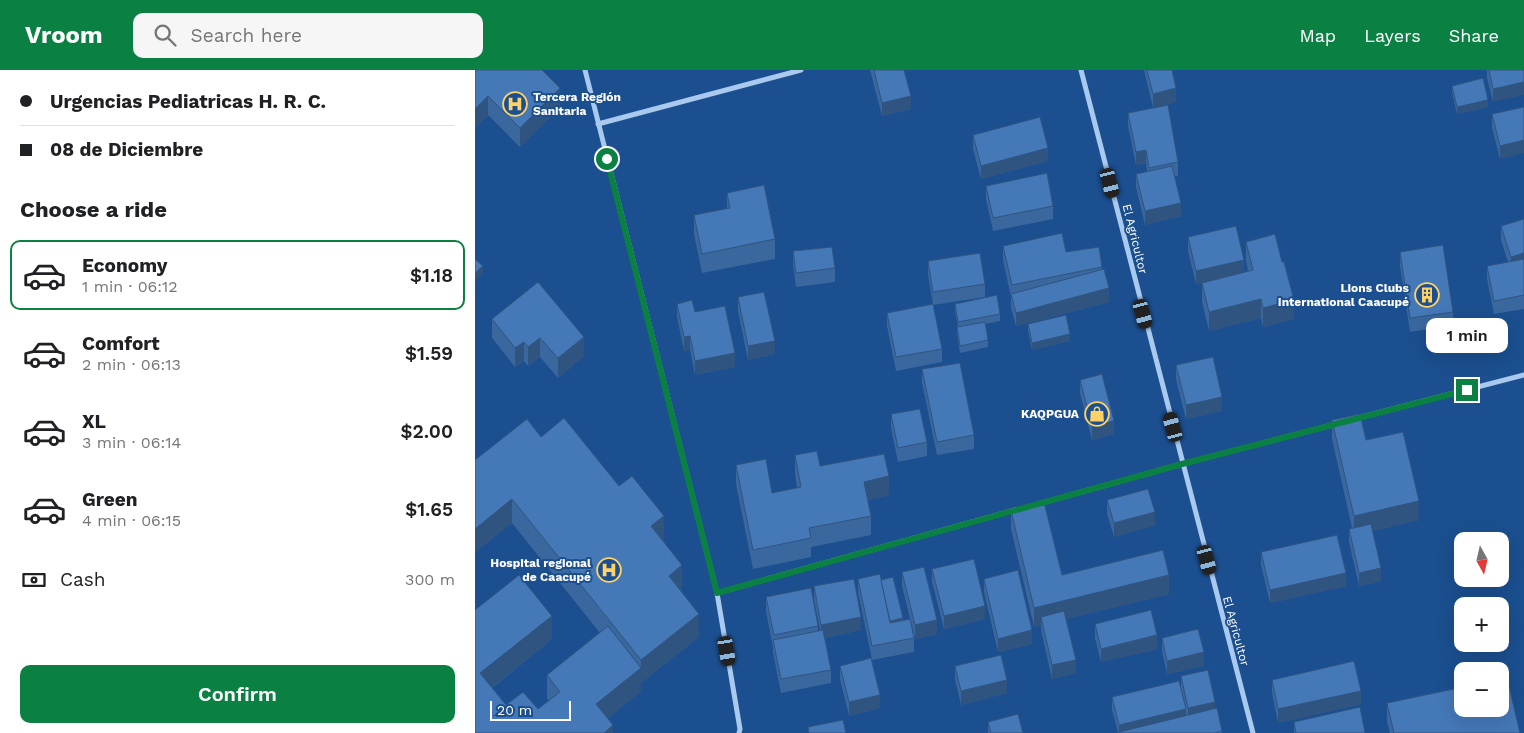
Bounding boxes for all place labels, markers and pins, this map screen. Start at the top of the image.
place label: Tercera Región Sanitaria [533,90,621,118]
hospital icon: Tercera Región Sanitaria [502,91,528,117]
place label: Lions Clubs International Caacupé [1278,281,1410,309]
building icon: Lions Clubs International Caacupé [1414,282,1440,308]
shop icon: KAQPGUA [1084,401,1110,427]
place label: KAQPGUA [1021,407,1080,421]
place label: Hospital regional de Caacupé [490,556,591,584]
hospital icon: Hospital regional de Caacupé [596,557,622,583]

